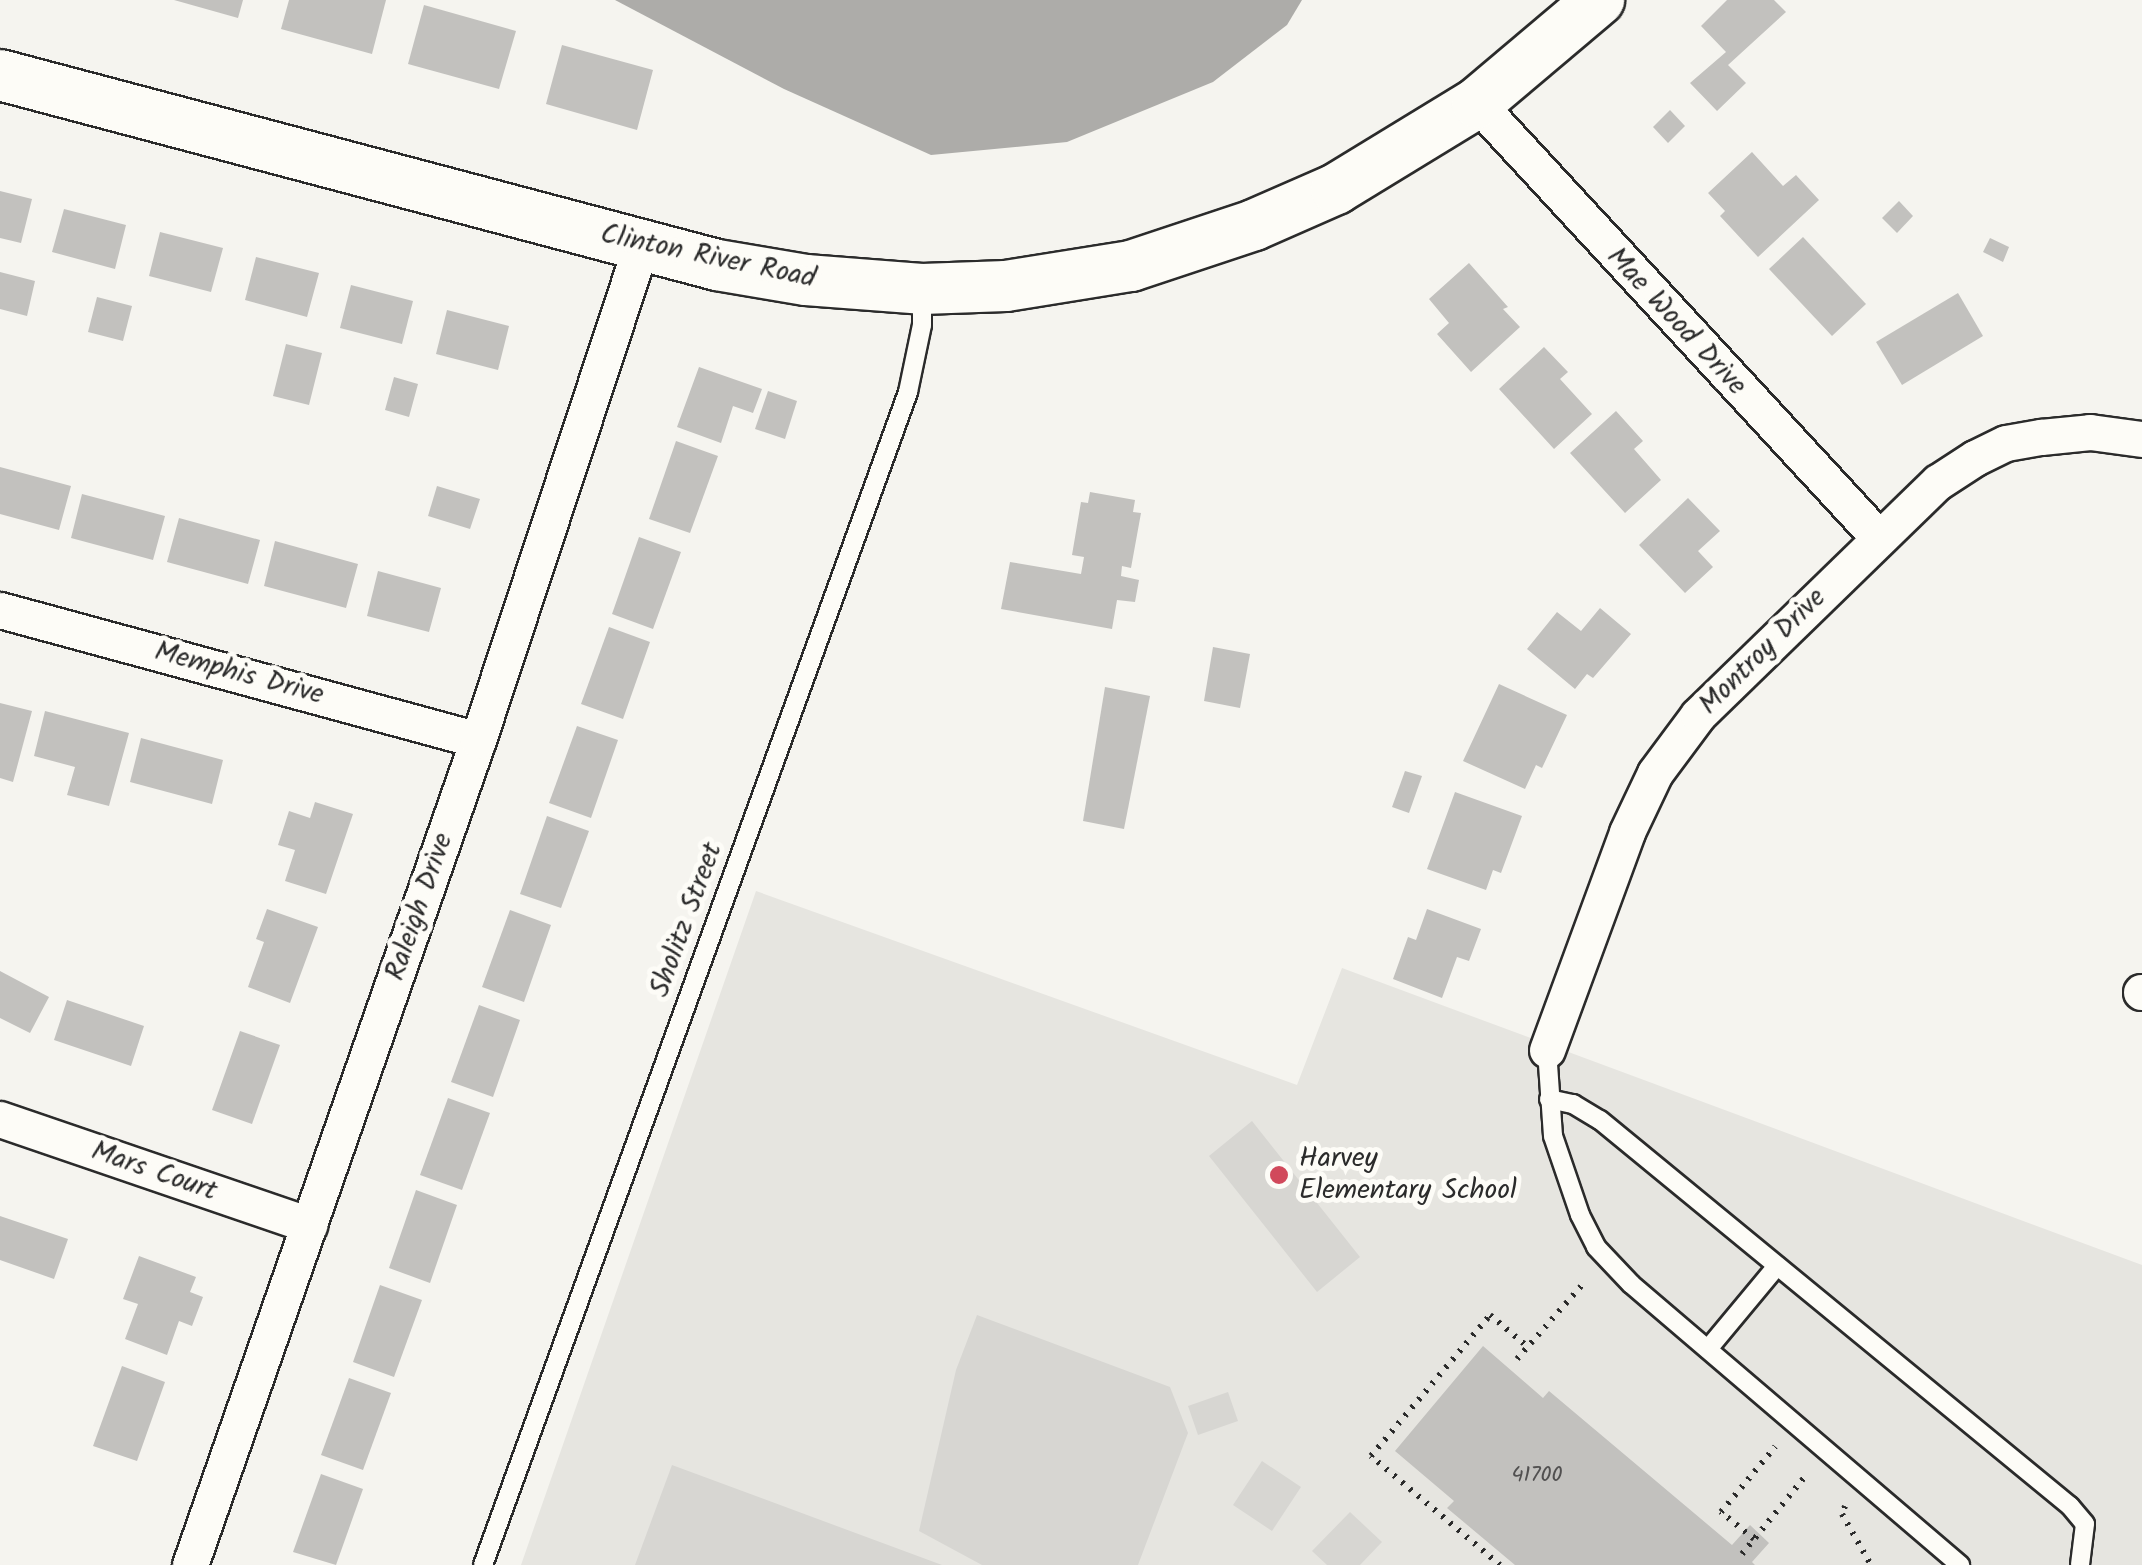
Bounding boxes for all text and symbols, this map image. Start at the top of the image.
street label: Clinton River Road [597,218,819,296]
street label: Mae Wood Drive [1599,241,1753,403]
street label: Montroy Drive [1693,582,1833,722]
street label: Memphis Drive [151,635,327,713]
street label: Raleigh Drive [379,829,461,985]
street label: Sholitz Street [644,838,730,1002]
street label: Mars Court [87,1135,221,1209]
place label: Harvey Elementary School [1299,1142,1517,1208]
marker: Harvey Elementary School [1268,1164,1290,1186]
house number: 41700 [1511,1463,1563,1489]

